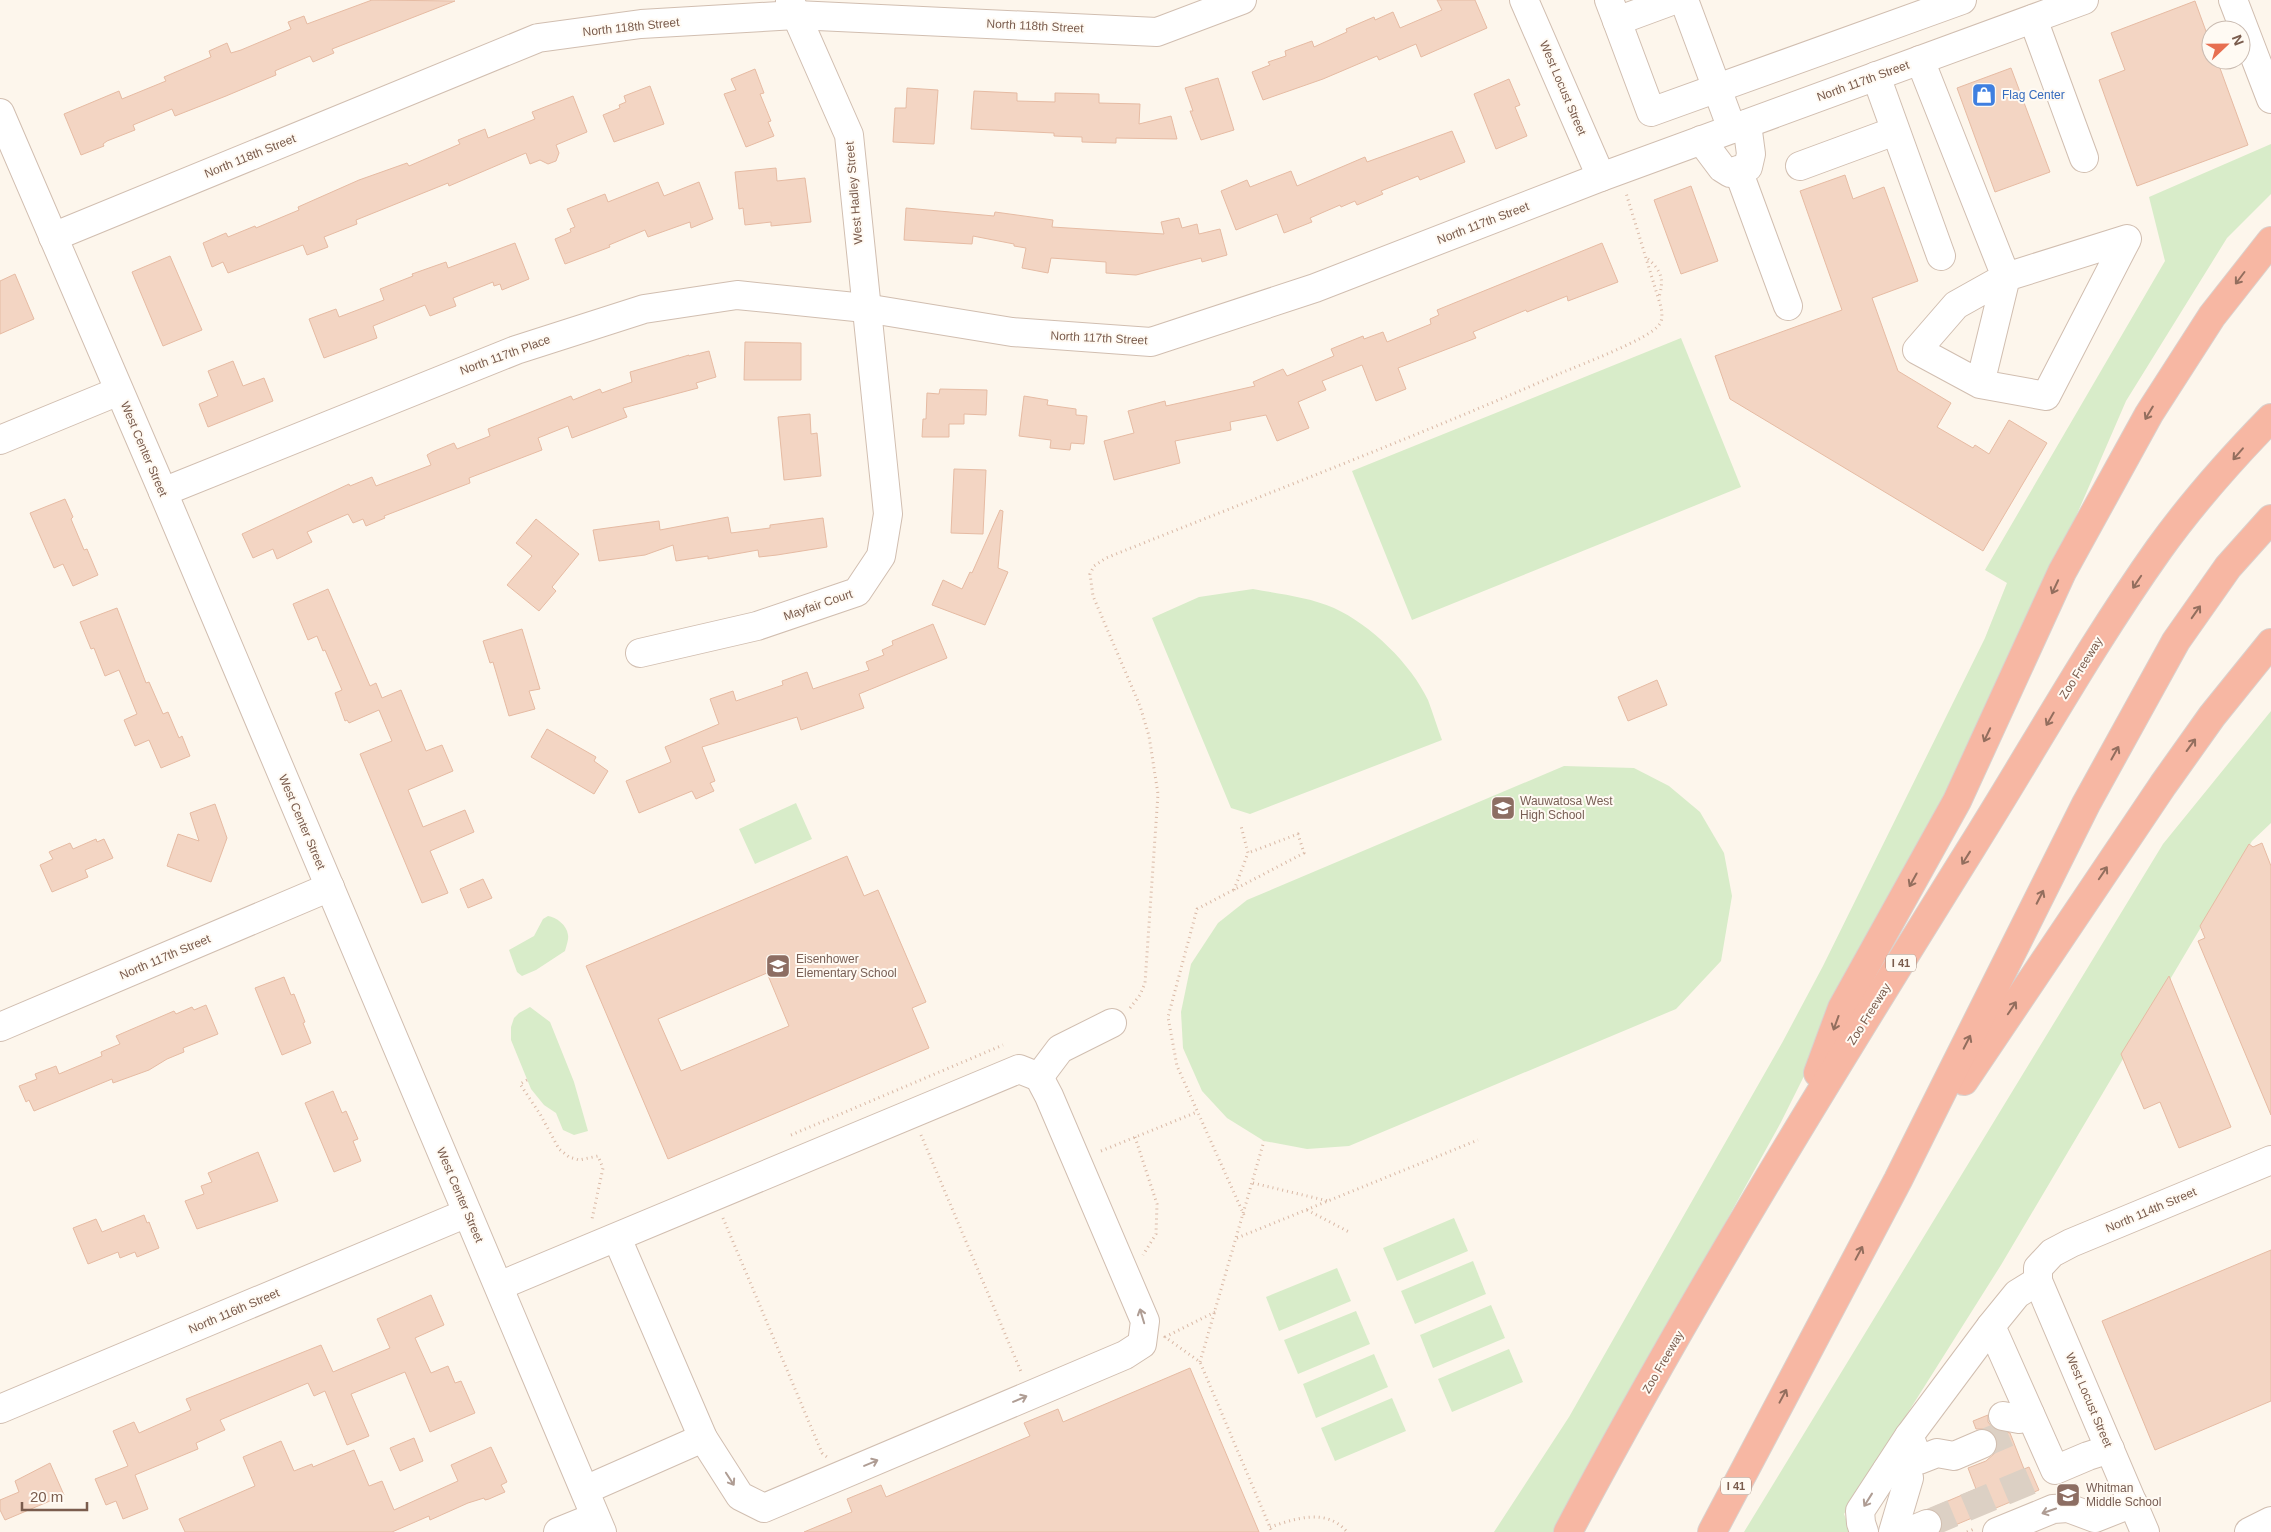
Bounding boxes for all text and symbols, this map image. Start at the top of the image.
street label: North 118th Street [582,15,681,39]
street label: North 118th Street [986,16,1085,36]
north arrow [2201,20,2251,70]
text: N [2229,32,2247,48]
street label: West Locust Street [1537,39,1589,138]
street label: North 117th Street [1815,58,1912,104]
shop icon: Flag Center [1971,82,1997,108]
place label: Flag Center [2002,88,2065,102]
street label: North 118th Street [202,131,298,181]
street label: West Hadley Street [842,140,865,245]
street label: North 117th Street [1435,199,1531,247]
one-way arrow [2235,271,2245,285]
street label: North 117th Street [1050,328,1149,348]
street label: North 117th Place [458,332,552,378]
street label: West Center Street [118,399,171,499]
one-way arrow [2144,406,2154,420]
one-way arrow [2232,448,2244,461]
one-way arrow [2132,575,2143,589]
one-way arrow [2049,579,2059,594]
street label: Mayfair Court [782,586,855,623]
one-way arrow [2191,606,2201,620]
street label: Zoo Freeway [2057,635,2105,701]
one-way arrow [2045,711,2055,726]
one-way arrow [1982,727,1991,742]
one-way arrow [2186,738,2196,752]
one-way arrow [2110,746,2120,760]
street label: West Center Street [276,772,329,872]
place label: Wauwatosa West High School [1520,794,1613,822]
school or university icon: Wauwatosa West High School [1490,795,1516,821]
one-way arrow [1961,850,1971,864]
one-way arrow [2098,866,2108,880]
one-way arrow [1908,872,1918,887]
one-way arrow [2036,890,2045,905]
street label: North 117th Street [118,931,213,982]
place label: Eisenhower Elementary School [796,952,897,980]
school or university icon: Eisenhower Elementary School [765,953,791,979]
road number: I 41 [1886,954,1916,971]
street label: Zoo Freeway [1845,981,1893,1047]
one-way arrow [2007,1001,2017,1015]
one-way arrow [1831,1015,1840,1030]
one-way arrow [1963,1035,1972,1050]
street label: West Center Street [434,1145,487,1245]
street label: North 114th Street [2104,1184,2199,1235]
one-way arrow [1854,1245,1864,1260]
street label: North 116th Street [187,1285,282,1336]
one-way arrow [1137,1308,1147,1324]
street label: Zoo Freeway [1639,1328,1687,1396]
street label: West Locust Street [2063,1351,2115,1450]
one-way arrow [1779,1389,1788,1404]
one-way arrow [1012,1394,1028,1403]
one-way arrow [863,1457,878,1467]
one-way arrow [725,1472,735,1486]
road number: I 41 [1721,1478,1751,1494]
scale bar [22,1480,88,1512]
place label: Whitman Middle School [2086,1481,2161,1509]
school or university icon: Whitman Middle School [2055,1482,2081,1508]
text: 20 m [30,1488,63,1505]
one-way arrow [1863,1492,1873,1506]
one-way arrow [2041,1507,2057,1517]

